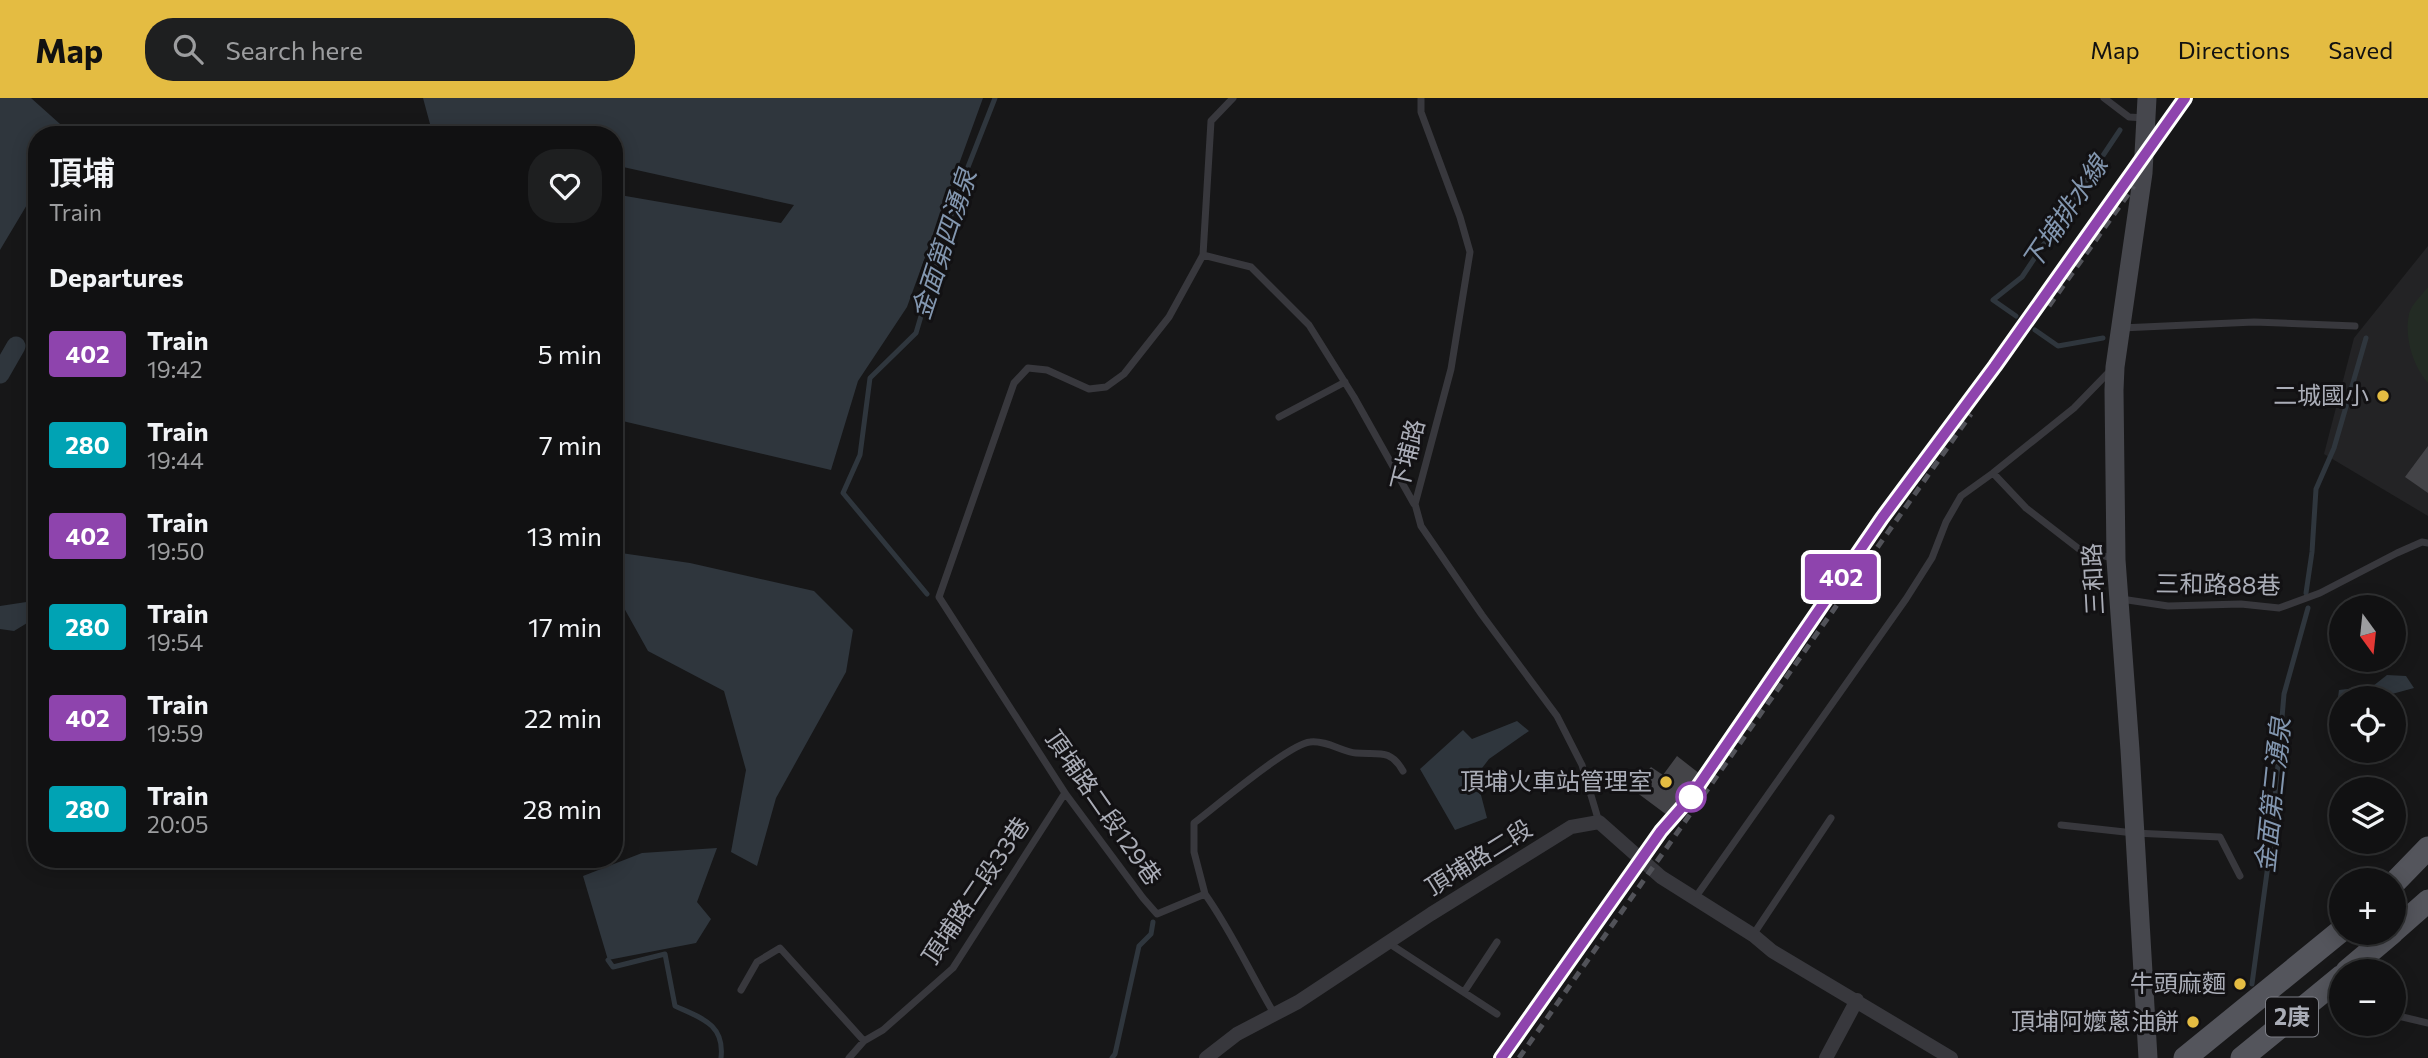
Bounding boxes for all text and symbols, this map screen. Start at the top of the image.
search box [145,18,635,81]
text: Map [35,29,103,70]
icon: search [169,30,207,68]
text: Search here [225,34,363,65]
text: Map [2090,35,2140,64]
text: Directions [2178,35,2290,64]
text: Saved [2328,35,2393,64]
water label: 下埔排水線 [2015,147,2115,275]
button: heart [528,149,602,223]
text: 頂埔 [49,151,115,192]
water label: 金面第四湧泉 [904,164,982,323]
text: Train [49,198,102,226]
text: Departures [49,261,184,292]
text: Train [147,324,209,355]
text: 5 min [538,338,602,369]
text: 402 [65,339,110,368]
text: 19:42 [147,355,202,383]
place label: 二城國小 [2273,380,2369,409]
marker: 二城國小 [2375,388,2391,404]
text: Train [147,415,209,446]
street label: 下埔路 [1384,416,1429,493]
text: 7 min [539,429,602,460]
text: 280 [65,430,110,459]
text: 19:44 [147,446,204,474]
text: Train [147,506,209,537]
text: 13 min [527,520,602,551]
text: 402 [65,521,110,550]
text: 19:50 [147,537,204,565]
street label: 三和路 [2076,542,2109,616]
line badge: 402 [1801,554,1881,600]
text: 402 [1819,562,1863,591]
street label: 三和路88巷 [2155,568,2281,599]
north arrow [2329,595,2406,672]
map controls [2329,595,2406,1036]
text: Train [147,597,209,628]
text: 17 min [528,611,602,642]
text: 280 [65,612,110,641]
text: 19:54 [147,628,203,656]
button: locate [2329,686,2406,763]
text: Train [147,688,209,719]
text: 22 min [524,702,602,733]
text: 402 [65,703,110,732]
water label: 金面第三湧泉 [2248,715,2295,874]
text: 19:59 [147,719,203,747]
street label: 頂埔路二段129巷 [1040,724,1168,890]
place label: 頂埔火車站管理室 [1460,766,1652,795]
marker: 頂埔火車站管理室 [1658,774,1674,790]
button: layers [2329,777,2406,854]
text: Train [147,779,209,810]
unlabelled marker [1676,782,1706,812]
text: 28 min [523,793,602,824]
text: 280 [65,794,110,823]
text: 20:05 [147,810,208,838]
street label: 頂埔路二段33巷 [915,811,1035,969]
street label: 頂埔路二段 [1420,813,1537,901]
button: + [2329,868,2406,945]
button: − [2329,959,2406,1036]
place label: 牛頭麻麵 [2130,968,2226,997]
marker: 牛頭麻麵 [2232,976,2248,992]
road number: 2庚 [2266,998,2318,1036]
place label: 頂埔阿嬤蔥油餅 [2011,1006,2179,1035]
marker: 頂埔阿嬤蔥油餅 [2185,1014,2201,1030]

